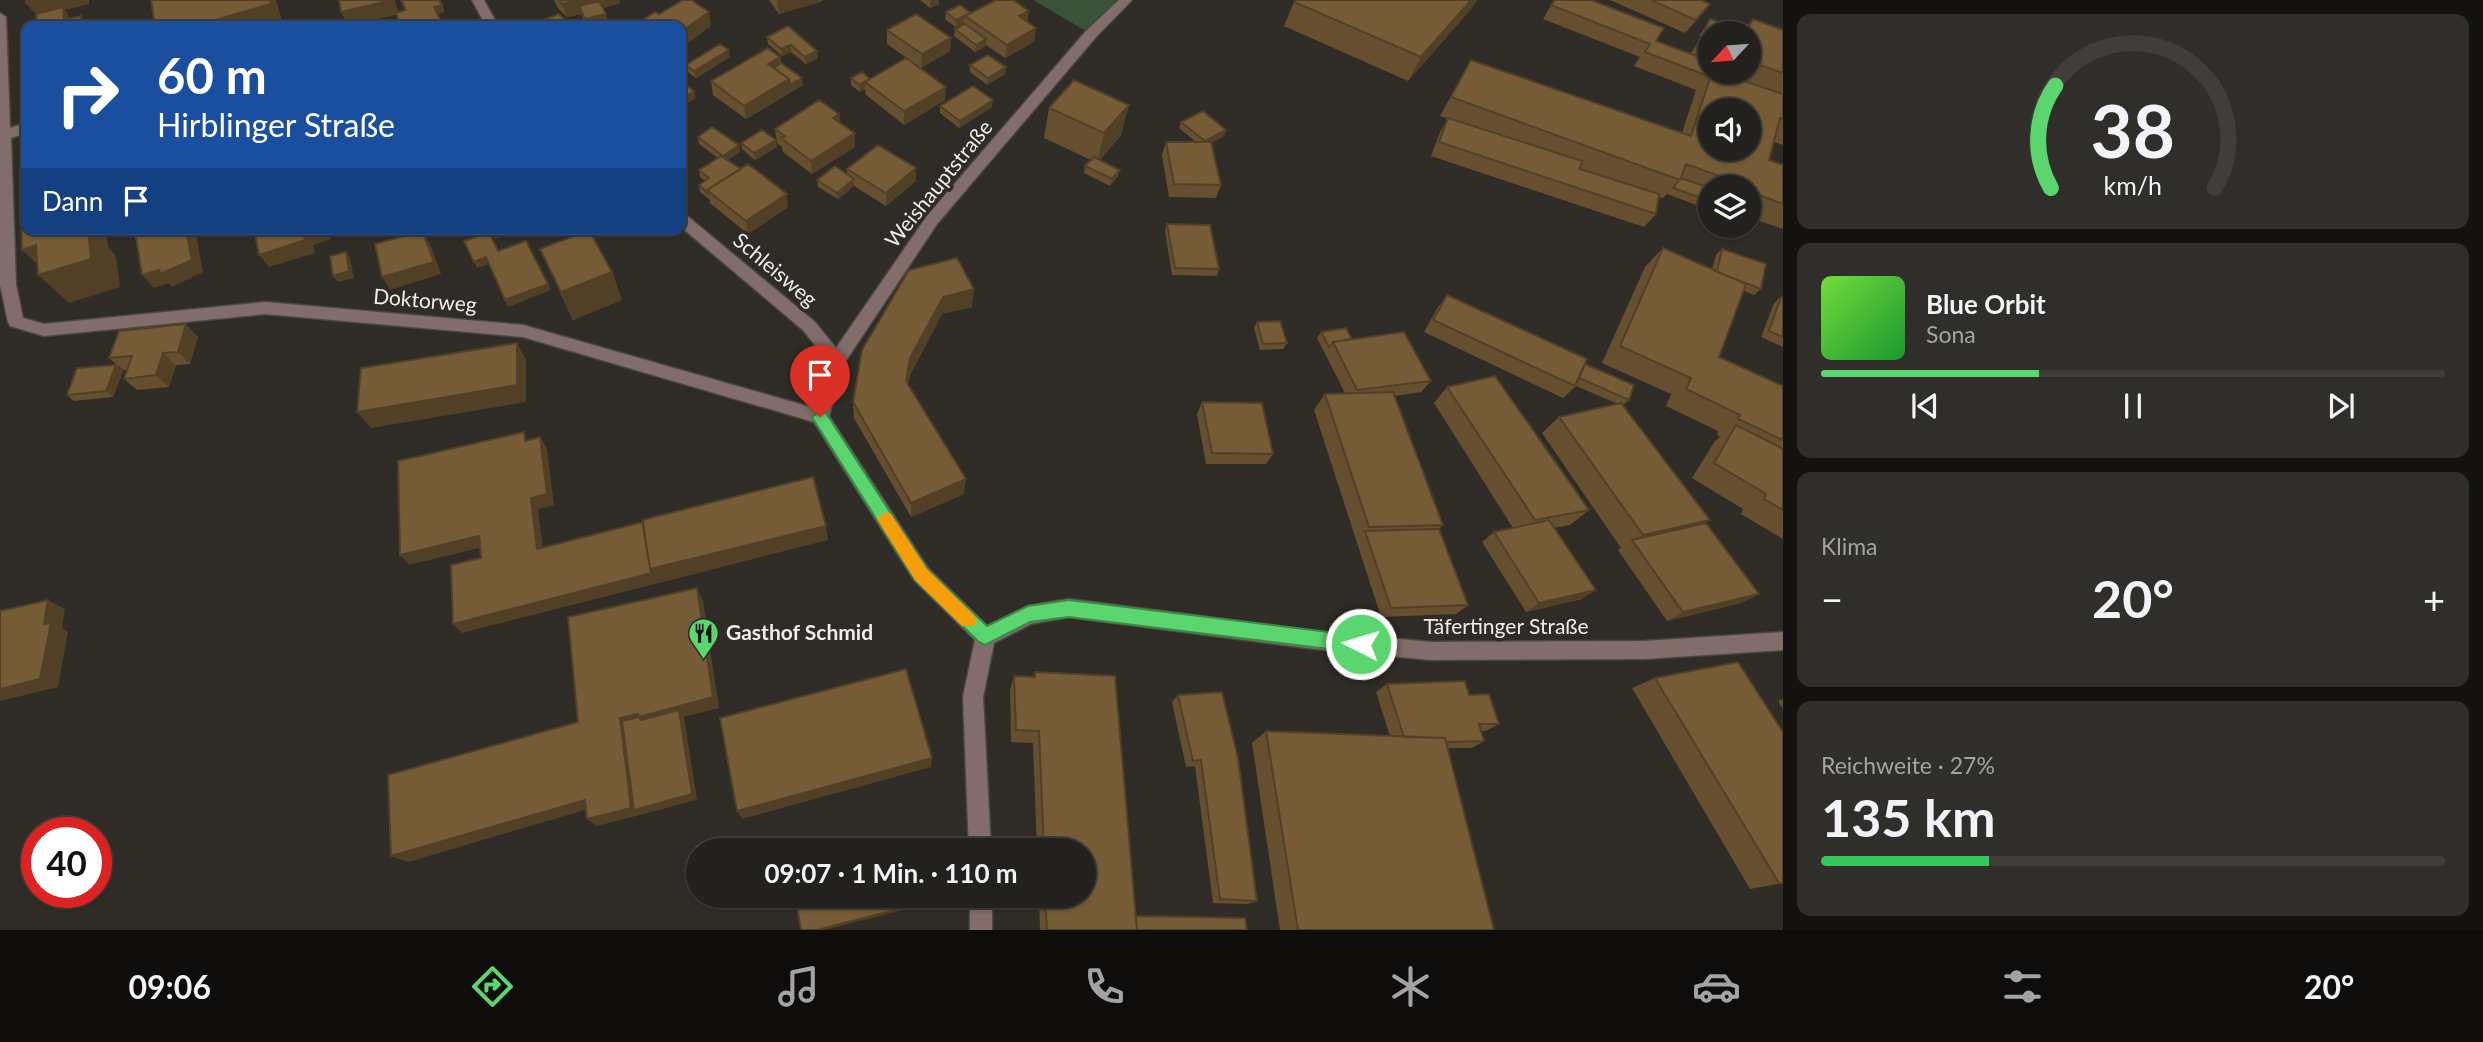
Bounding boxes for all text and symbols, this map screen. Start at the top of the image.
north arrow [1698,21,1760,84]
map controls [1698,21,1761,238]
text: 60 m [157,46,267,104]
icon: right [42,49,133,140]
text: 38 [2091,86,2175,174]
button: sound [1698,98,1761,161]
text: Hirblinger Straße [157,105,395,144]
street label: Weishauptstraße [879,114,997,252]
text: km/h [2104,169,2162,199]
button: layers [1698,175,1761,238]
icon: arrive [117,182,155,220]
text: Dann [42,185,103,217]
street label: Schleisweg [729,227,823,311]
street label: Doktorweg [372,283,478,316]
text: Blue Orbit [1926,288,2046,320]
text: Sona [1926,320,1976,348]
pin [790,345,850,417]
icon: arrive [801,356,839,394]
icon: previous [1906,387,1944,425]
icon: pause [2114,387,2152,425]
icon: next [2322,387,2360,425]
text: Klima [1821,532,1878,560]
text: 20° [2092,567,2174,629]
text: − [1821,576,1843,622]
text: + [2423,576,2445,622]
position arrow [1324,607,1398,681]
street label: Täfertinger Straße [1423,613,1589,638]
restaurant icon: Gasthof Schmid [686,616,720,660]
place label: Gasthof Schmid [726,619,873,644]
text: Reichweite · 27% [1821,751,1995,779]
text: 135 km [1821,786,1995,848]
speed limit sign: 40 [21,817,112,908]
text: 09:07 · 1 Min. · 110 m [764,857,1018,889]
icon: directions [468,962,517,1011]
icon: music [774,962,823,1011]
icon: phone [1080,962,1129,1011]
icon: climate [1386,962,1435,1011]
icon: car [1692,962,1741,1011]
icon: filters [1998,962,2047,1011]
text: 09:06 [129,967,211,1006]
text: 20° [2304,967,2354,1006]

